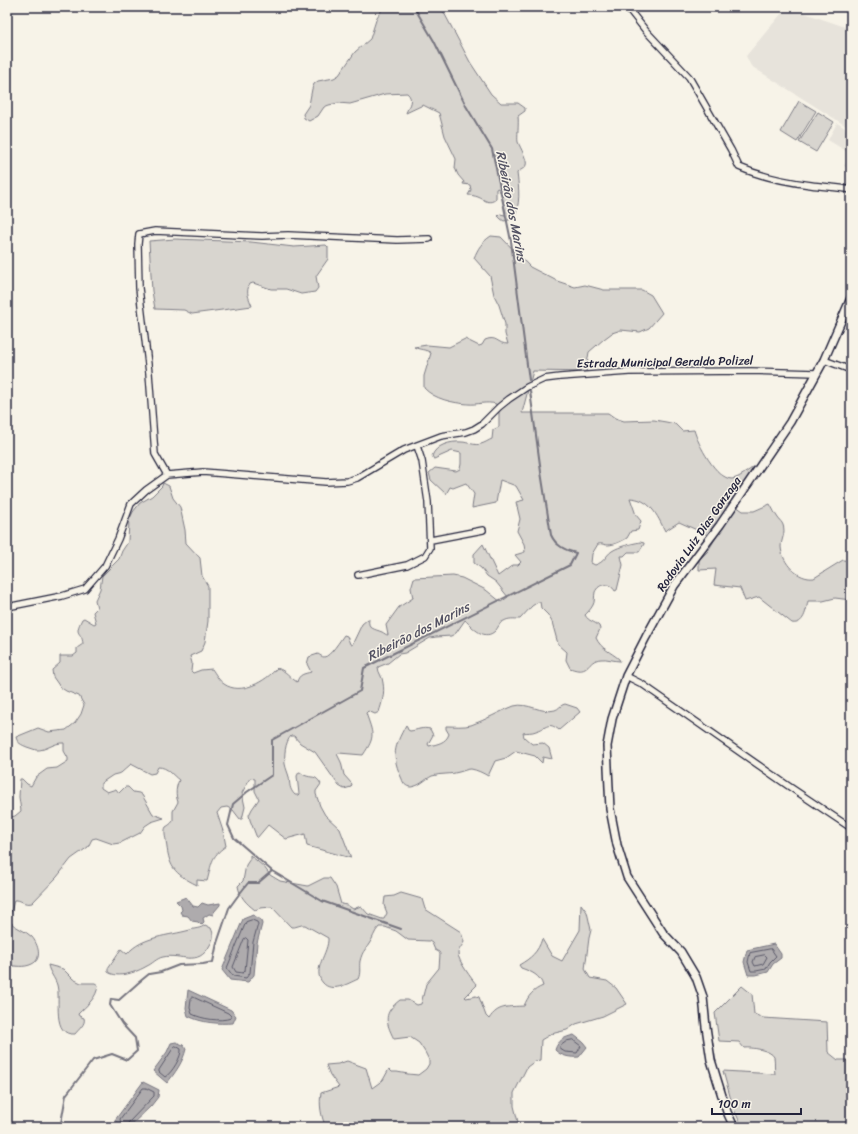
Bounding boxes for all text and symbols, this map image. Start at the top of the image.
water label: Ribeirão dos Marins [489,149,534,266]
street label: Estrada Municipal Geraldo Polizel [577,349,754,375]
street label: Rodovia Luiz Dias Gonzaga [651,471,748,596]
water label: Ribeirão dos Marins [363,595,475,667]
scale bar [712,1090,801,1116]
text: 100 m [718,1093,751,1115]

